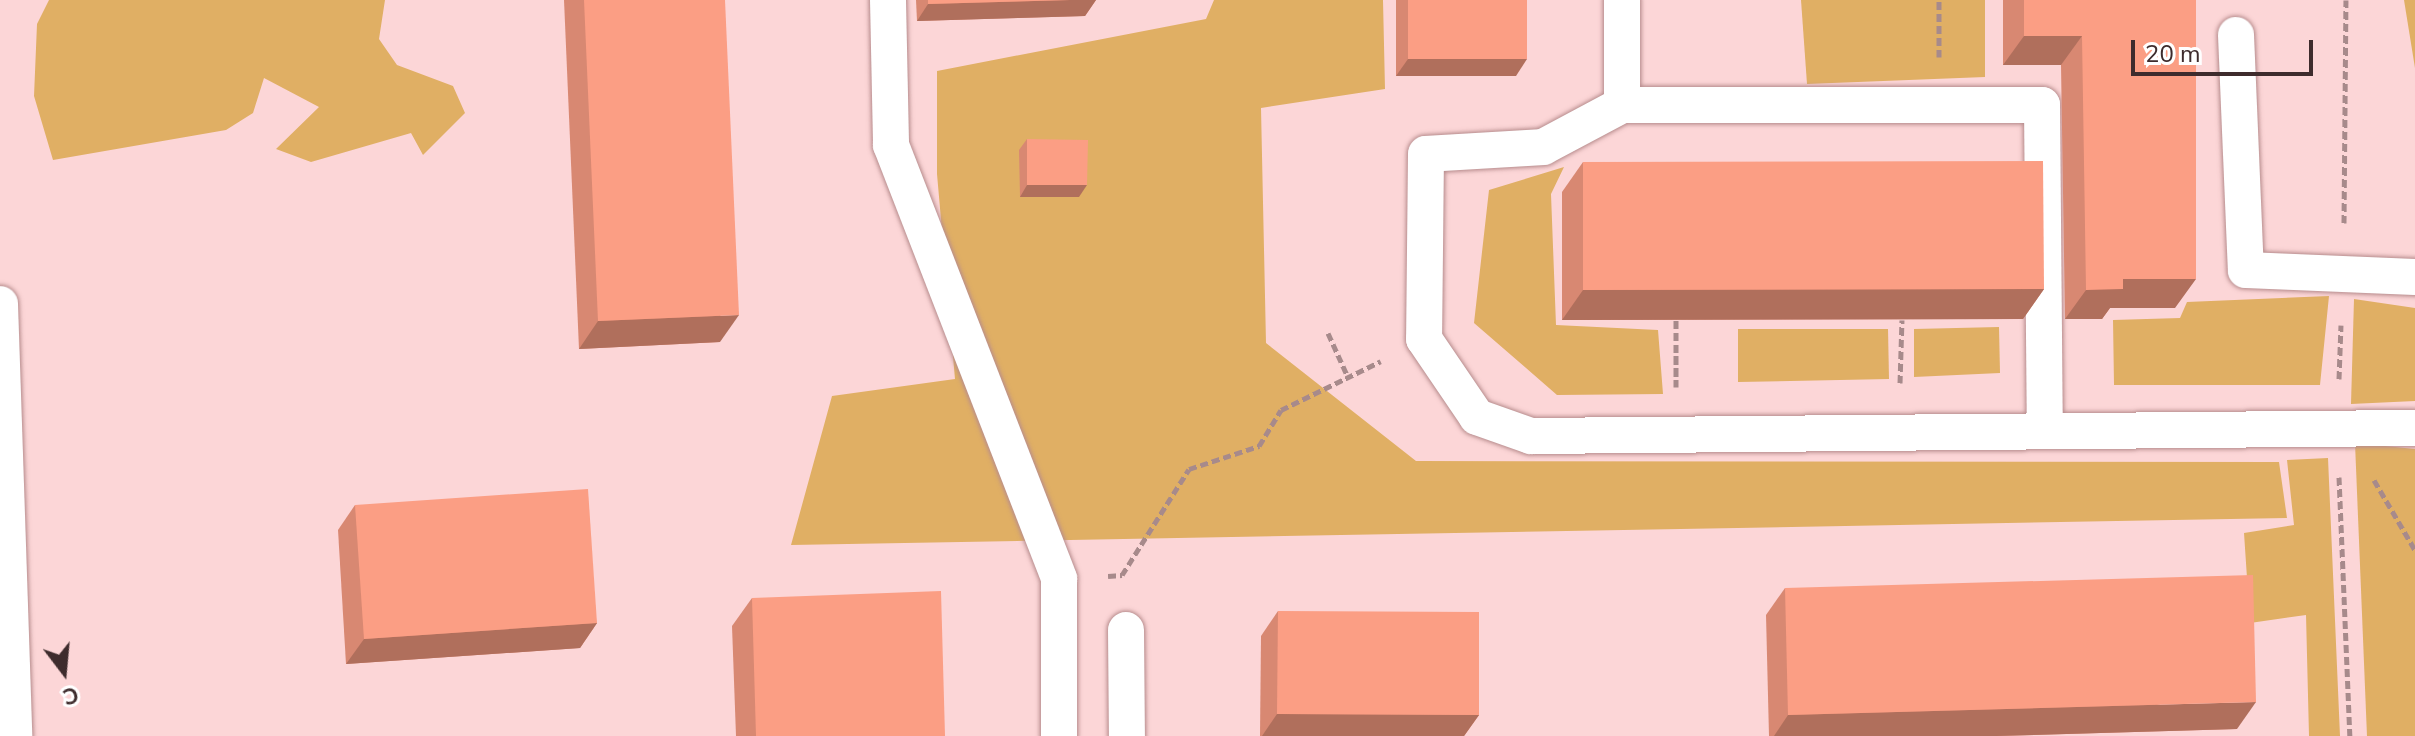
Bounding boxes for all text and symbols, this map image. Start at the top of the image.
scale bar [2135,24,2317,74]
text: 20 m [2145,38,2201,70]
north arrow [24,632,104,712]
text: С [59,679,82,712]

